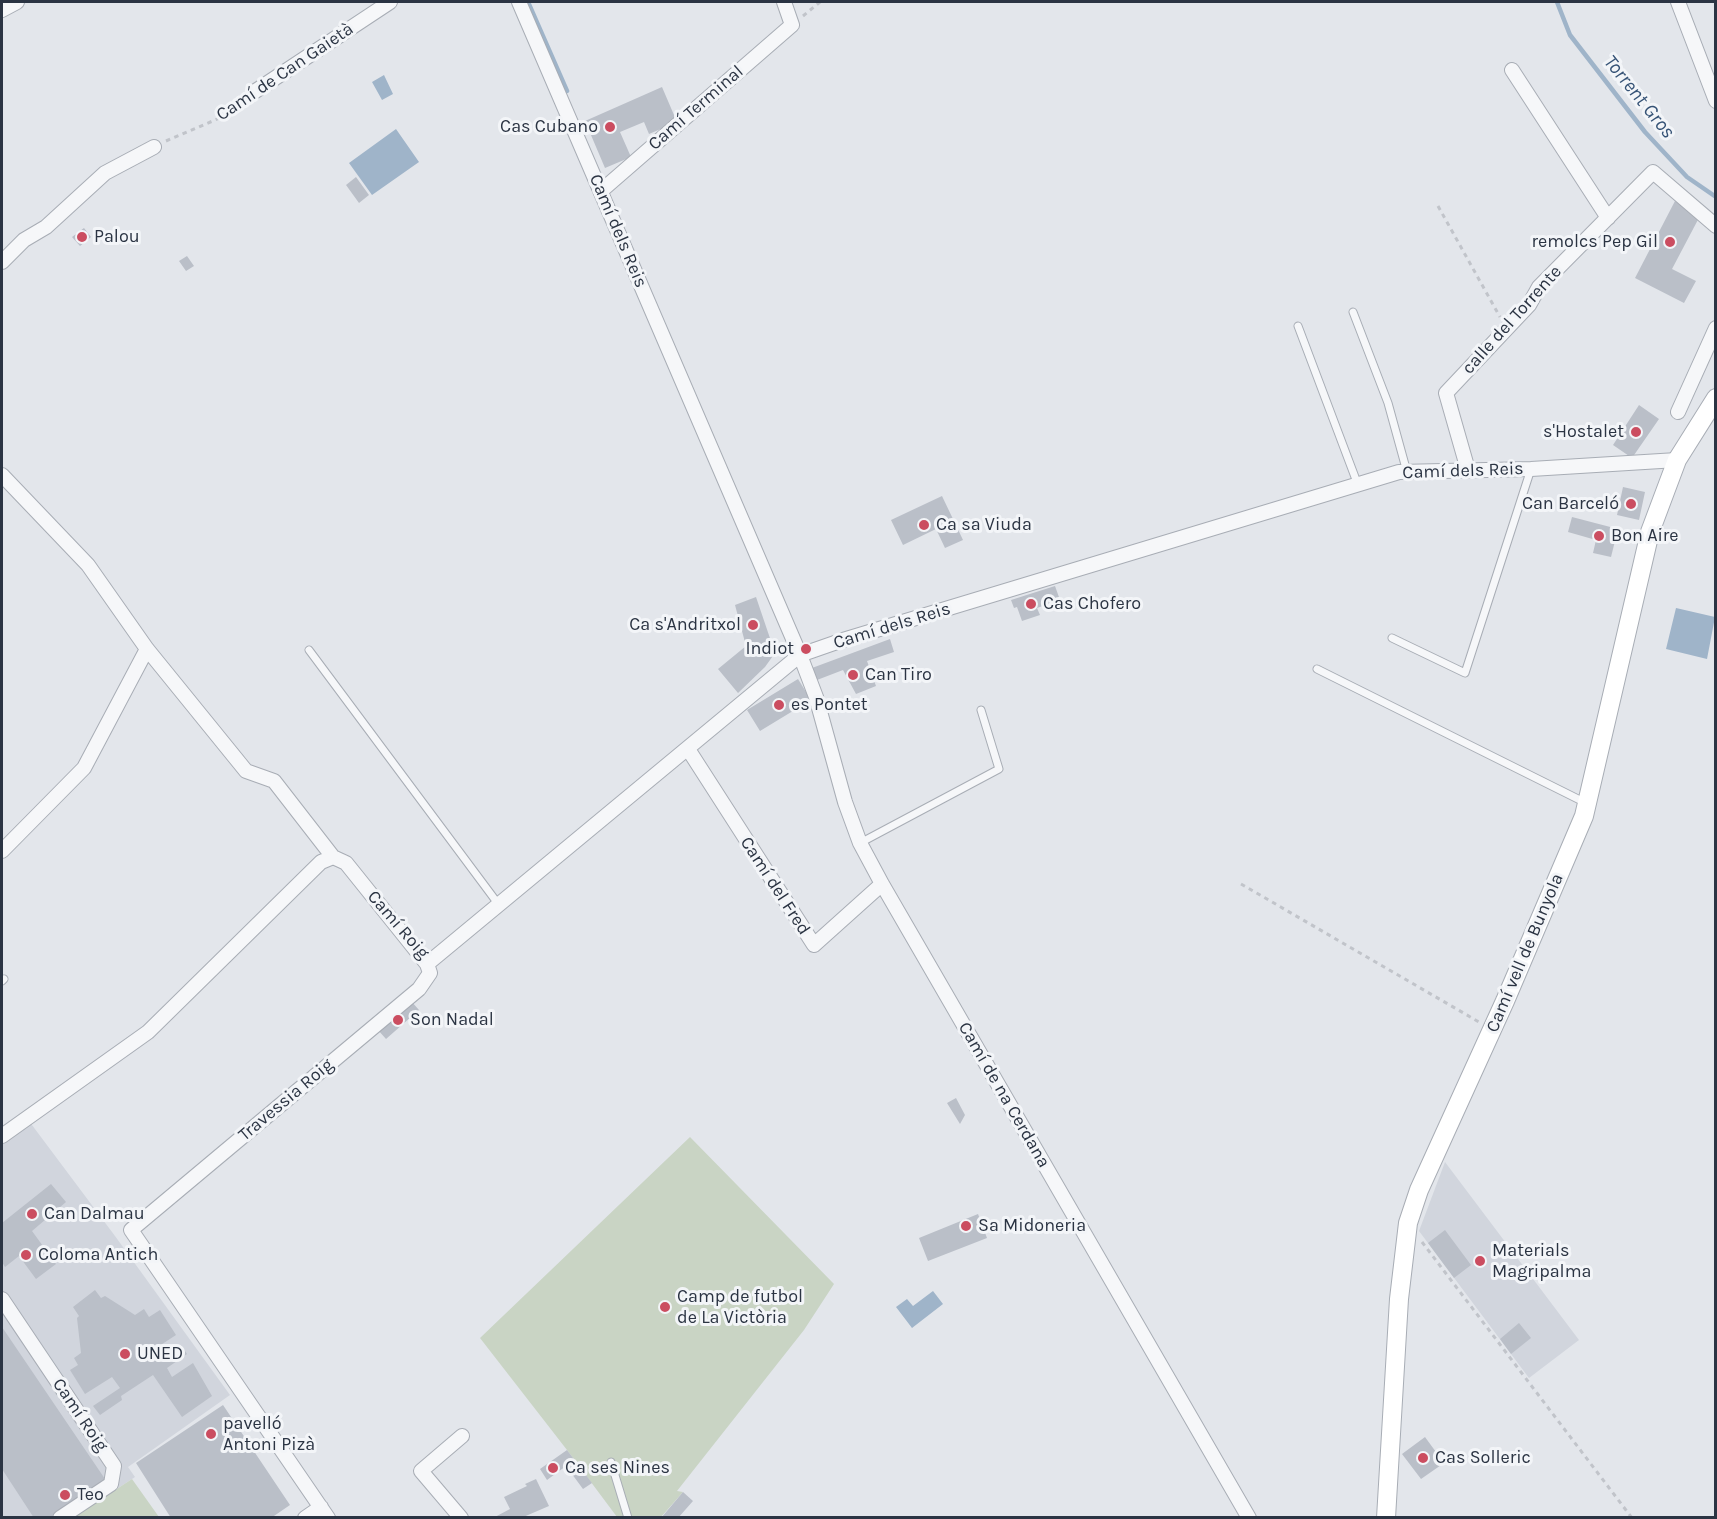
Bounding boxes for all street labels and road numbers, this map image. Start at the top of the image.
street label: Camí de Can Gaietà [212,18,358,126]
street label: Camí Terminal [644,61,748,155]
street label: Camí dels Reis [584,171,652,291]
street label: calle del Torrente [1458,261,1566,379]
street label: Camí dels Reis [1402,458,1524,484]
street label: Camí dels Reis [831,598,953,654]
street label: Camí del Fred [735,833,815,939]
street label: Camí vell de Bunyola [1482,870,1568,1036]
street label: Camí Roig [362,886,434,964]
street label: Camí de na Cerdana [953,1018,1055,1172]
street label: Travessia Roig [234,1054,338,1146]
street label: Camí Roig [48,1374,112,1456]

